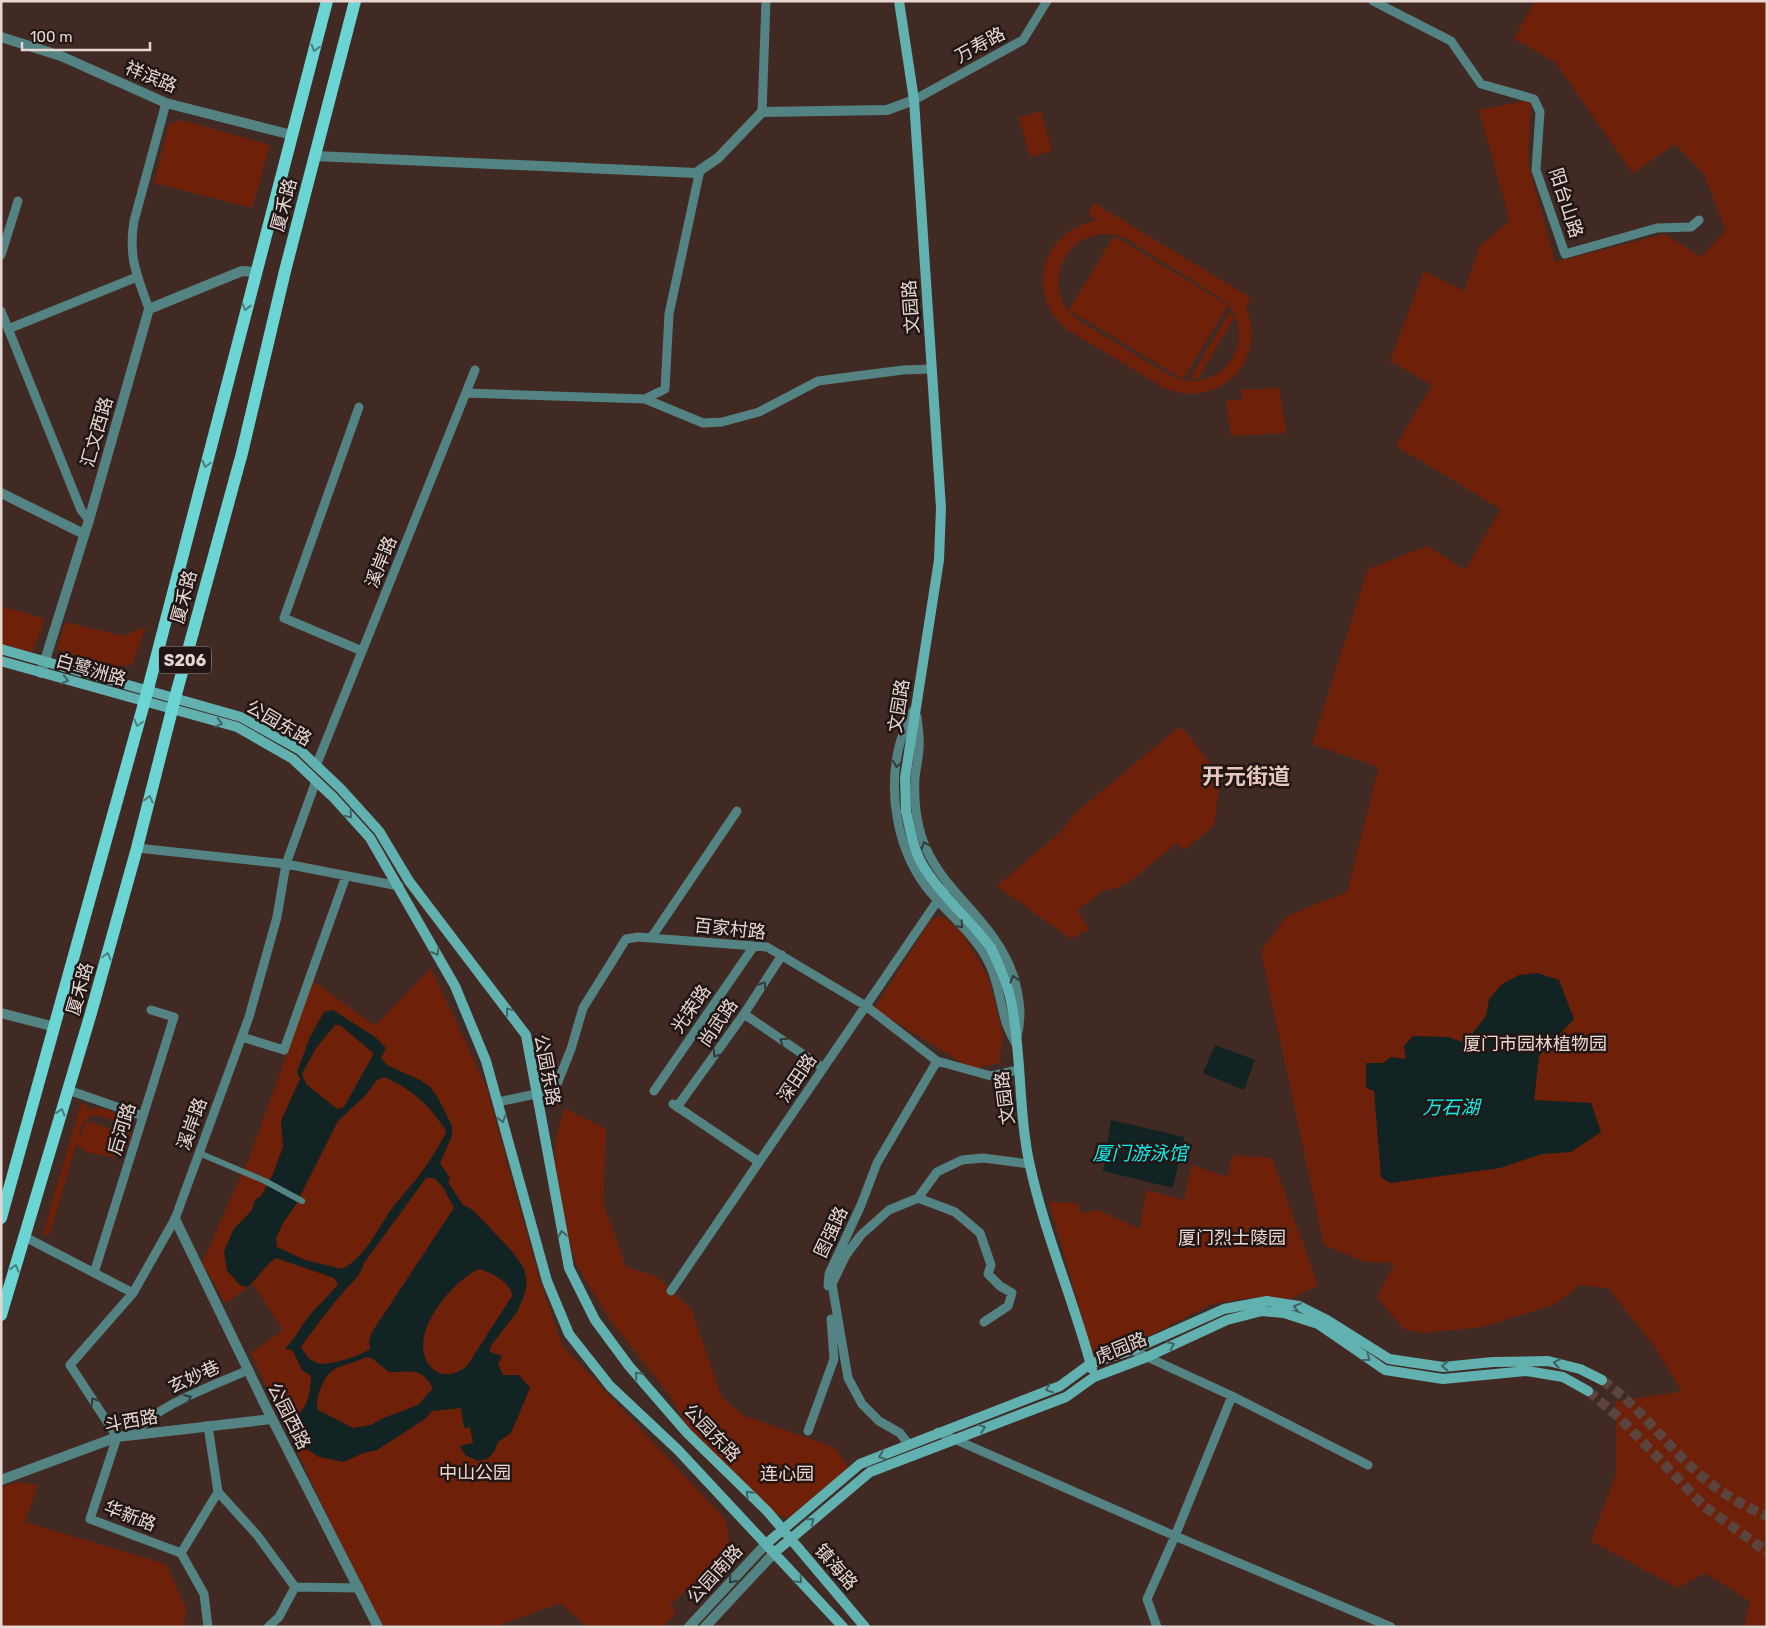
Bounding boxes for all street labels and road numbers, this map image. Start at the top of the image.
street label: 万寿路 [951,22,1009,68]
street label: 祥滨路 [122,57,180,97]
street label: 阳台山路 [1544,165,1588,241]
street label: 厦禾路 [266,176,302,234]
street label: 文园路 [898,279,924,335]
street label: 汇文西路 [77,394,117,470]
street label: 溪岸路 [361,533,401,591]
street label: 厦禾路 [166,568,202,626]
road number: S206 [159,646,211,674]
street label: 白鹭洲路 [53,650,129,690]
street label: 文园路 [884,678,914,734]
street label: 公园东路 [242,695,316,751]
street label: 百家村路 [693,914,767,944]
street label: 厦禾路 [62,960,98,1018]
street label: 光荣路 [667,981,715,1037]
street label: 尚武路 [694,995,742,1051]
street label: 公园东路 [529,1033,565,1107]
street label: 深田路 [773,1049,821,1107]
street label: 文园路 [991,1070,1019,1126]
street label: 溪岸路 [172,1095,212,1153]
street label: 后河路 [104,1100,140,1158]
street label: 图强路 [810,1203,852,1261]
street label: 虎园路 [1092,1328,1150,1368]
street label: 玄妙巷 [165,1356,223,1398]
street label: 公园西路 [263,1379,315,1453]
street label: 公园东路 [679,1399,745,1467]
street label: 斗西路 [103,1405,159,1437]
street label: 华新路 [101,1496,159,1536]
street label: 镇海路 [810,1539,862,1595]
street label: 公园南路 [683,1540,747,1608]

